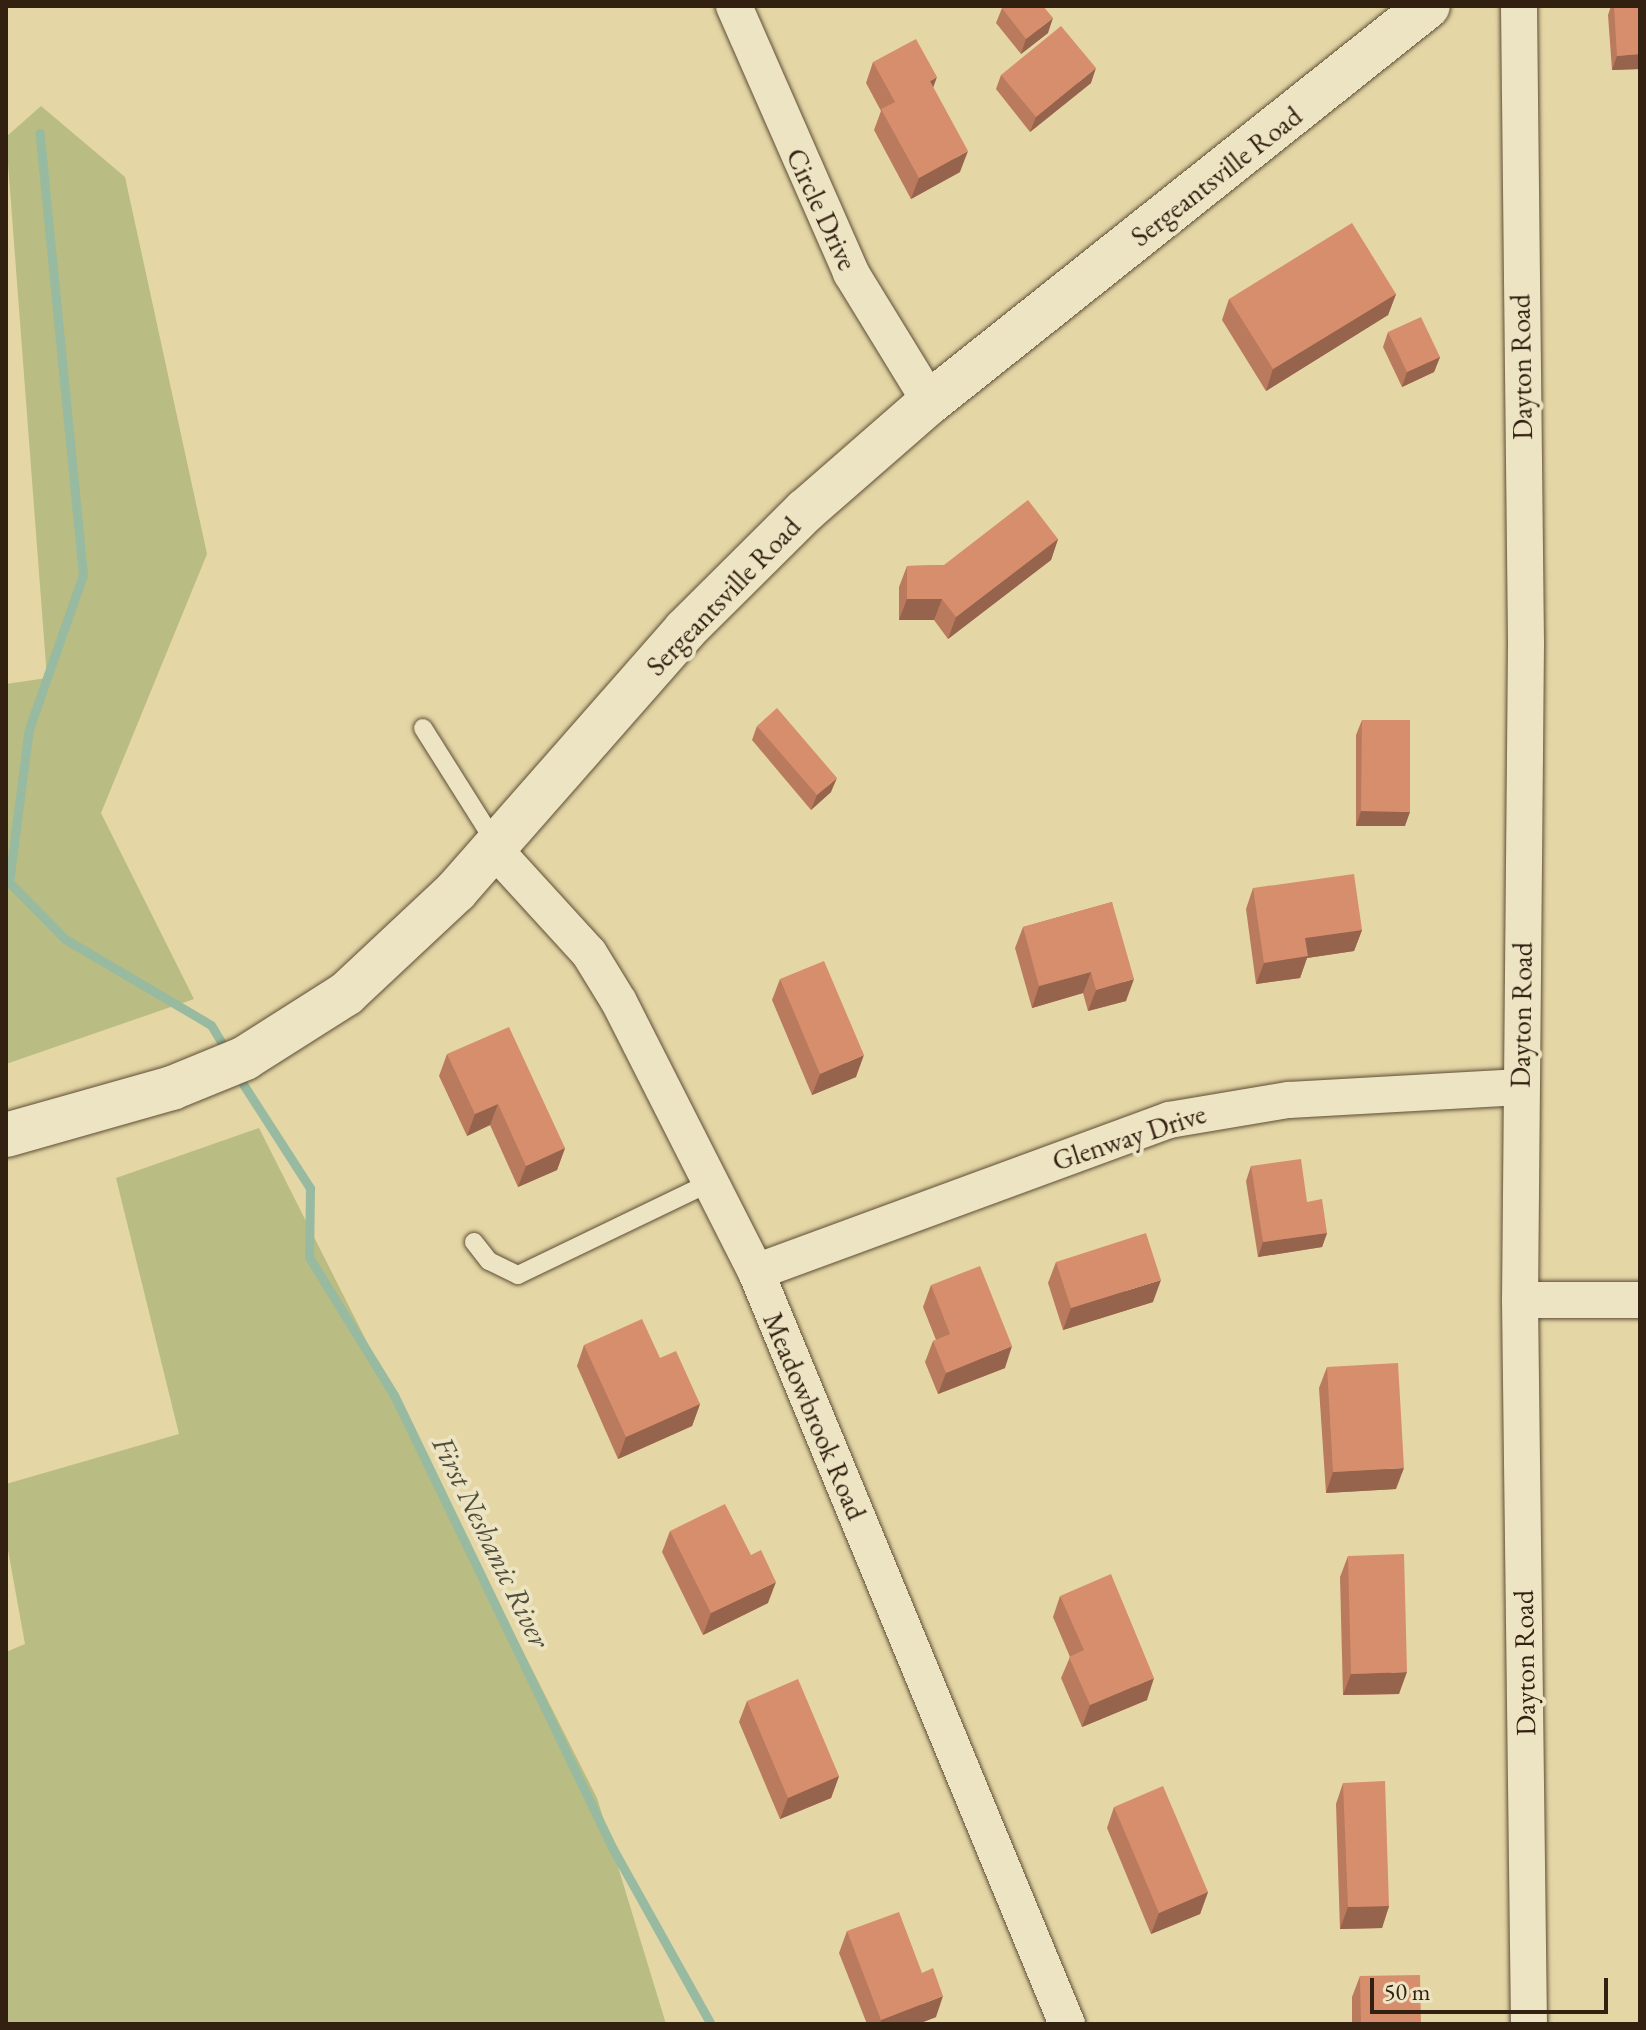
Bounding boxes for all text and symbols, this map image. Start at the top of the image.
street label: Sergeantsville Road [1124,99,1308,253]
street label: Circle Drive [779,143,865,275]
street label: Dayton Road [1503,294,1539,440]
street label: Sergeantsville Road [639,510,807,682]
street label: Dayton Road [1503,942,1539,1088]
street label: Glenway Drive [1048,1096,1210,1178]
street label: Meadowbrook Road [756,1307,874,1525]
water label: First Neshanic River [424,1430,558,1654]
street label: Dayton Road [1506,1590,1542,1736]
scale bar [1374,1962,1612,2012]
text: 50 m [1384,1976,1431,2007]

